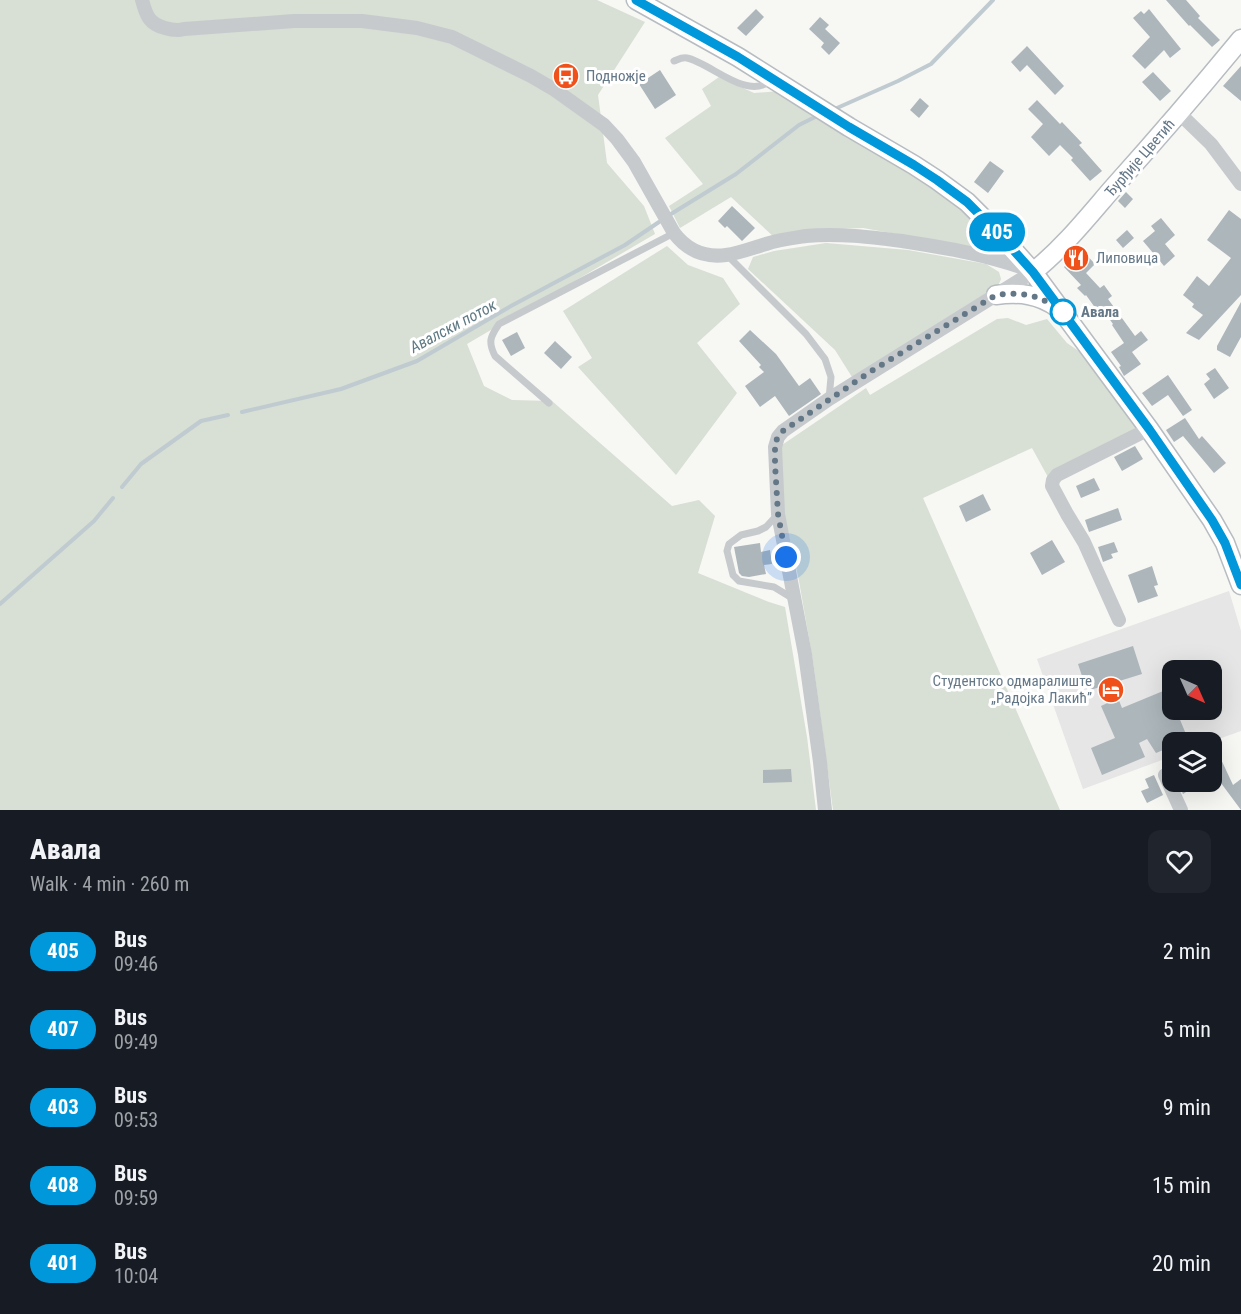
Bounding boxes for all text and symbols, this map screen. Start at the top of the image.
bus stop icon: Подножје [551,61,581,91]
place label: Подножје [586,67,646,85]
street label: Ђурђије Цветић [1101,115,1179,201]
line badge: 405 [962,212,1032,252]
text: 405 [981,220,1013,244]
restaurant icon: Липовица [1061,243,1091,273]
place label: Липовица [1096,249,1158,267]
water label: Авалски поток [406,295,500,357]
marker: Авала [1050,299,1076,325]
place label: Авала [1081,303,1119,321]
your location [771,542,801,572]
north arrow [1162,660,1222,720]
map controls [1162,660,1222,792]
place label: Студентско одмаралиште „Радојка Лакић” [933,672,1092,707]
hotel icon: Студентско одмаралиште „Радојка Лакић” [1096,675,1126,705]
button: layers [1162,732,1222,792]
button: heart [1148,830,1211,893]
text: Авала [30,833,101,866]
text: Walk · 4 min · 260 m [30,872,189,896]
text: Bus [114,927,147,952]
text: 405 [47,939,79,963]
text: 2 min [1163,939,1211,964]
text: 09:46 [114,952,158,976]
text: Bus [114,1005,147,1030]
text: 407 [47,1017,79,1041]
text: 5 min [1163,1017,1211,1042]
text: 09:49 [114,1030,158,1054]
text: Bus [114,1083,147,1108]
text: 403 [47,1095,79,1119]
text: 9 min [1163,1095,1211,1120]
text: 09:53 [114,1108,158,1132]
text: Bus [114,1161,147,1186]
text: 408 [47,1173,79,1197]
text: 15 min [1152,1173,1211,1198]
text: 09:59 [114,1186,158,1210]
text: Bus [114,1239,147,1264]
text: 401 [47,1251,79,1275]
text: 20 min [1152,1251,1211,1276]
text: 10:04 [114,1264,158,1288]

